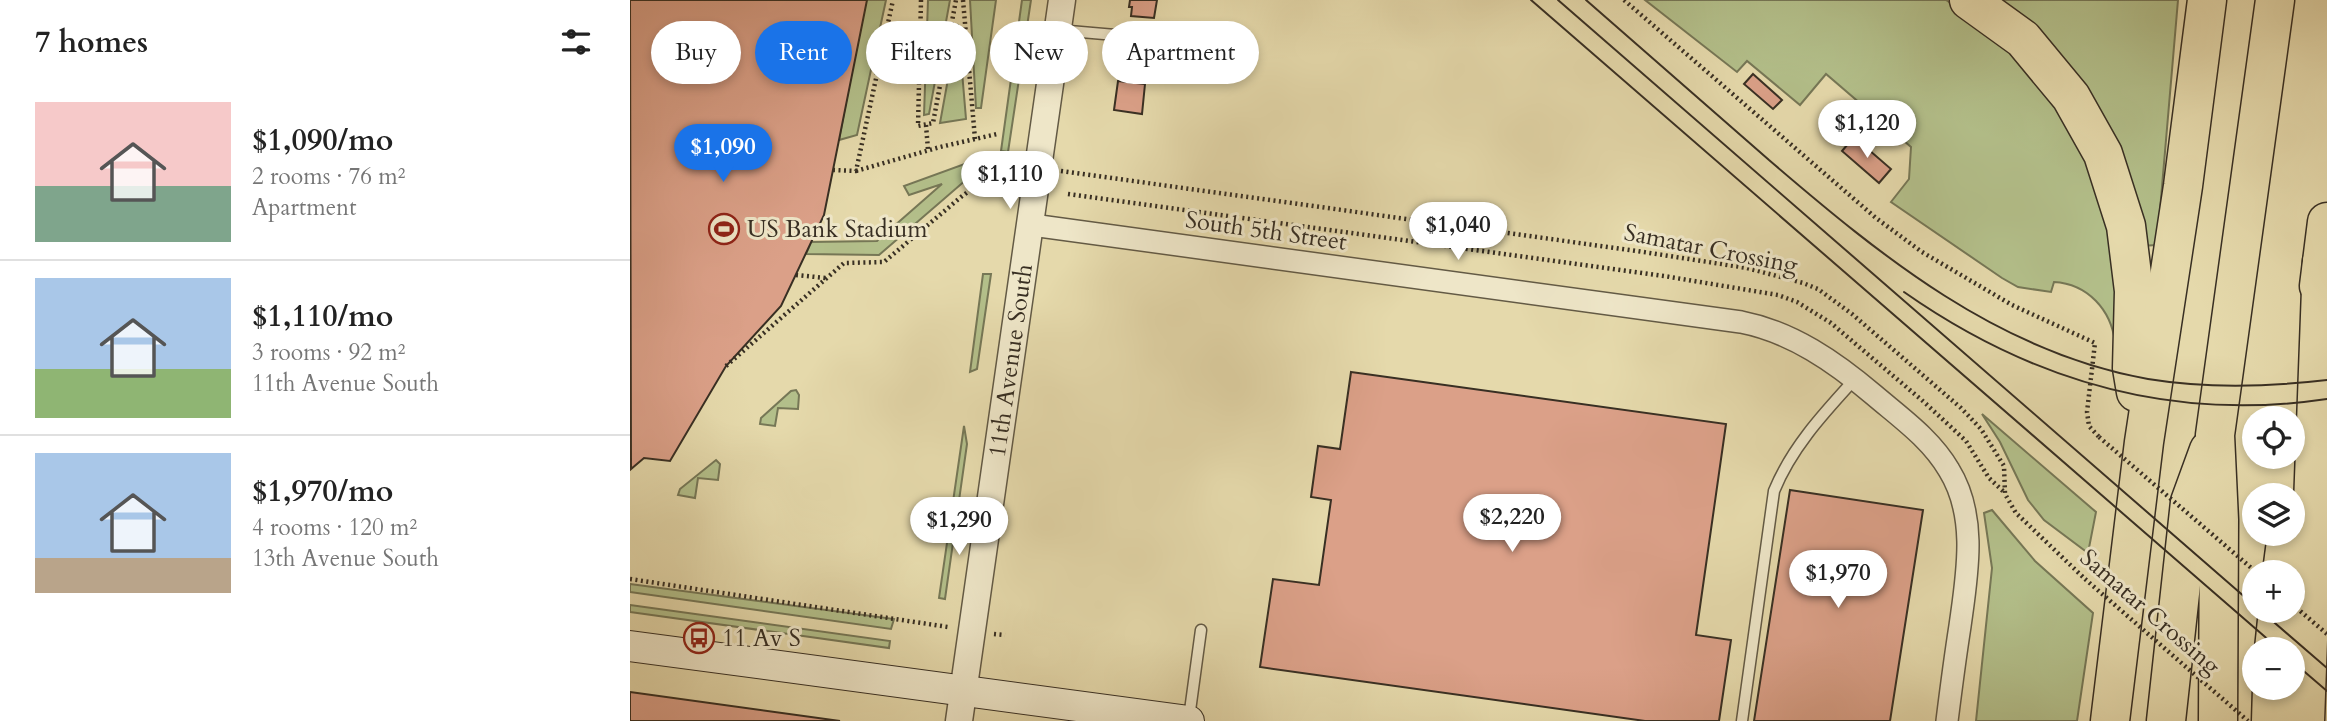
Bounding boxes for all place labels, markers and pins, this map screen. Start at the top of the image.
pin: $1,120 [1810,100,1924,160]
pin: $1,090 [666,124,780,184]
pin: $1,110 [953,152,1067,211]
pin: $1,040 [1401,202,1515,262]
sports icon: US Bank Stadium [707,212,741,246]
place label: US Bank Stadium [747,213,928,246]
pin: $2,220 [1455,494,1569,554]
pin: $1,290 [902,498,1016,557]
pin: $1,970 [1781,550,1895,610]
bus stop icon: 11 Av S [682,621,716,655]
place label: 11 Av S [722,622,801,655]

